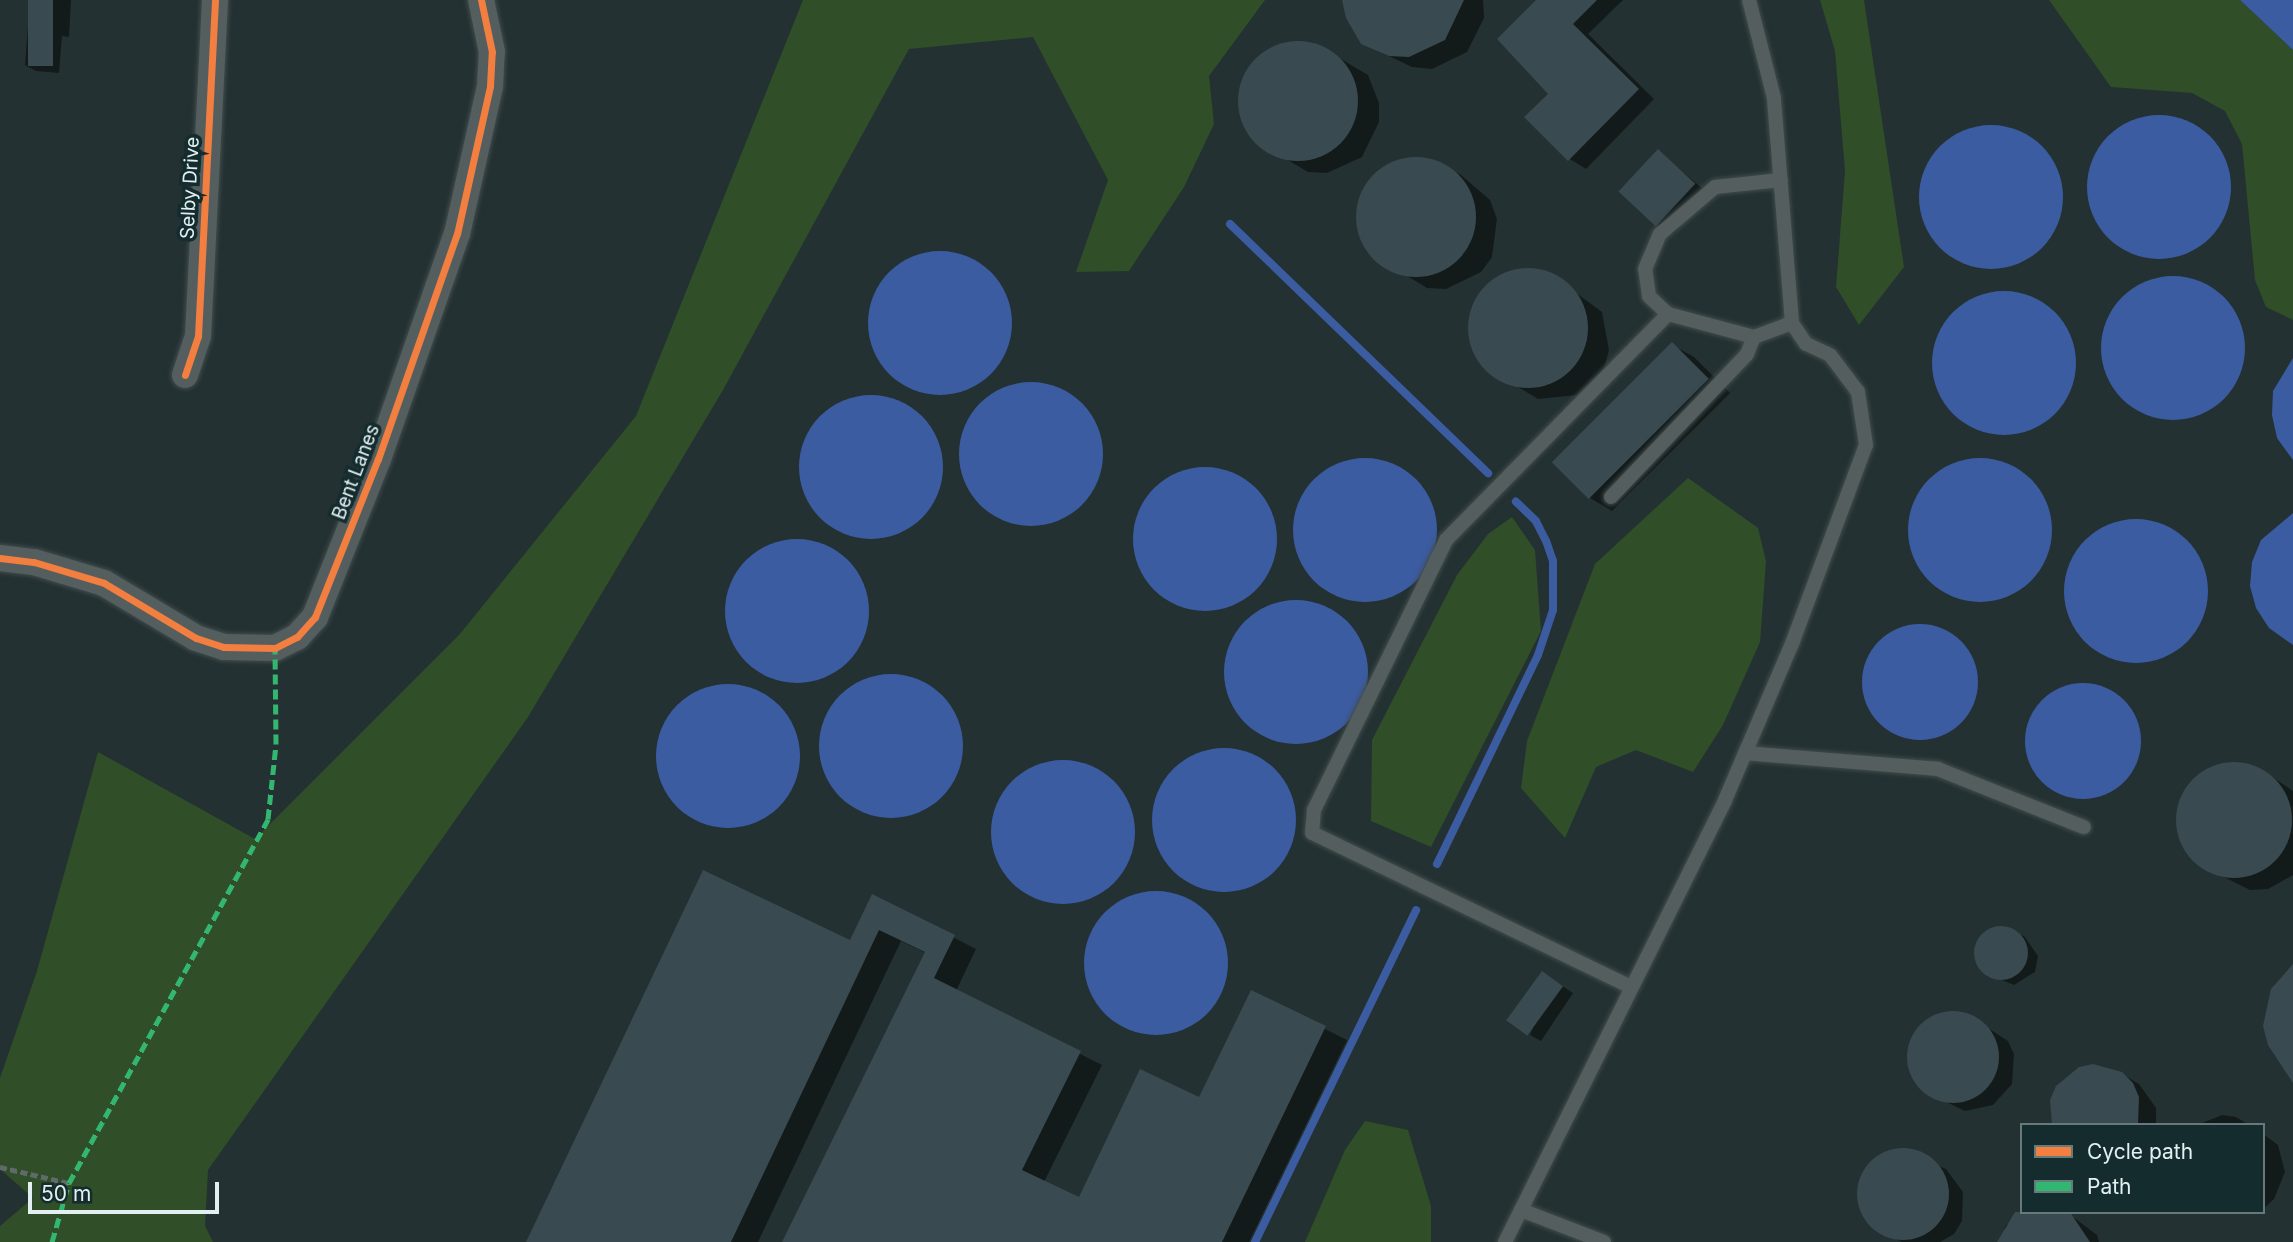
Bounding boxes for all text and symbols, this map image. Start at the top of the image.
street label: Selby Drive [176,136,204,240]
street label: Bent Lanes [327,421,385,523]
legend [2020,1123,2265,1214]
text: Cycle path [2087,1139,2193,1164]
scale bar [32,1168,222,1212]
text: Path [2087,1174,2132,1199]
text: 50 m [41,1181,91,1206]

